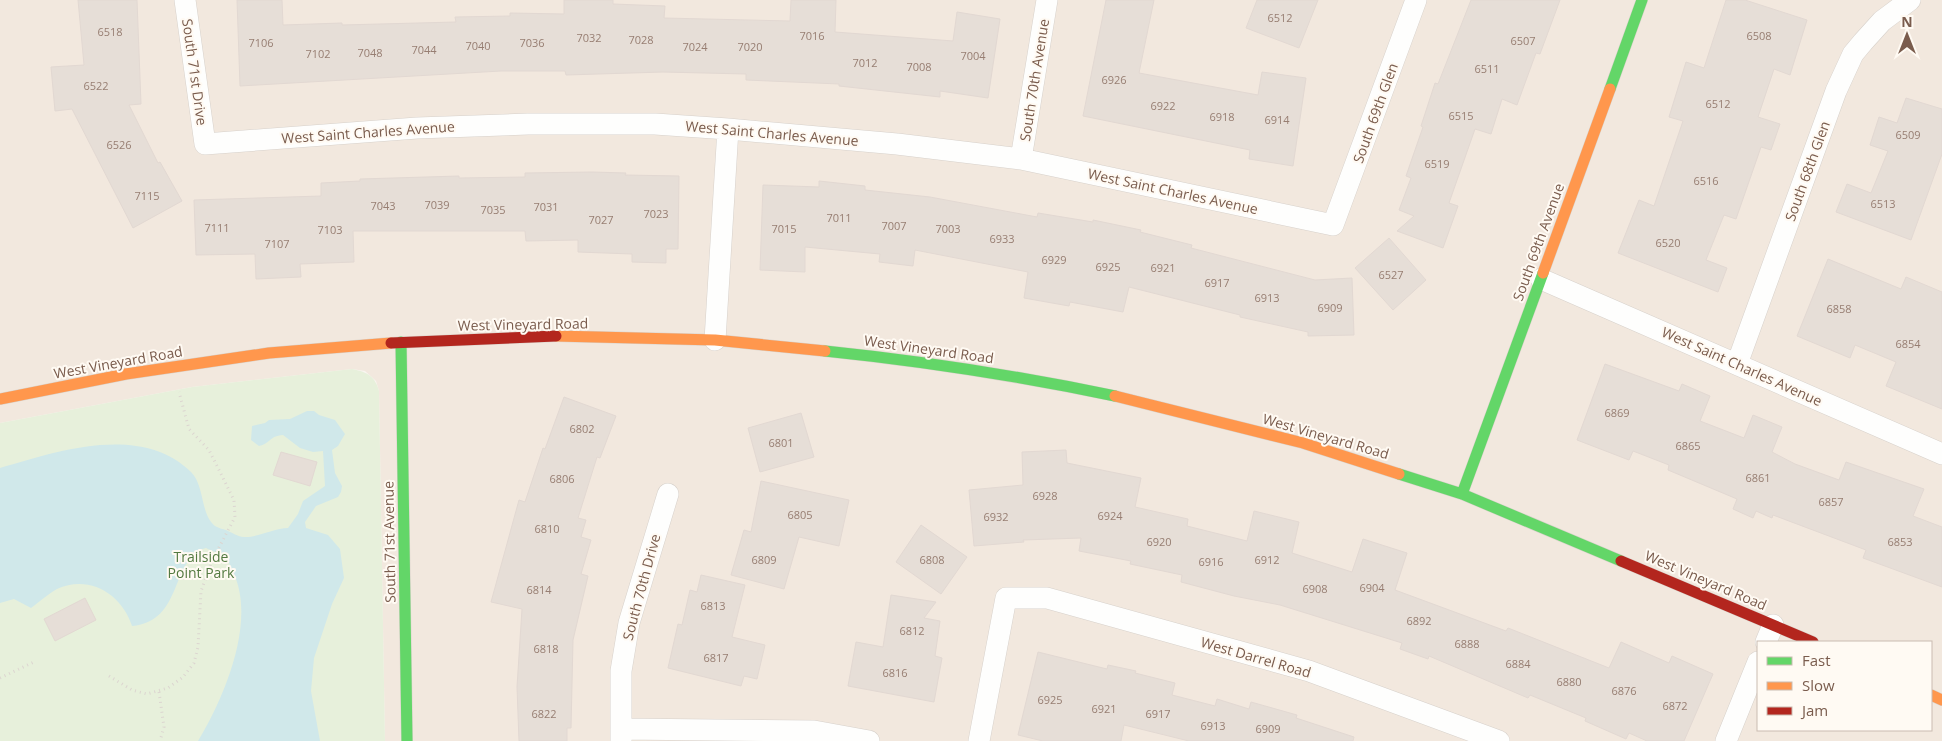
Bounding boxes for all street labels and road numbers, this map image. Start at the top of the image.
street label: South 71st Drive [178,17,212,127]
street label: South 70th Avenue [1015,17,1053,143]
street label: South 69th Glen [1348,60,1402,166]
street label: West Saint Charles Avenue [281,116,455,148]
street label: West Saint Charles Avenue [685,116,859,150]
street label: South 68th Glen [1780,118,1834,224]
street label: West Saint Charles Avenue [1086,164,1260,218]
street label: South 69th Avenue [1508,180,1568,303]
street label: West Vineyard Road [458,313,588,335]
street label: West Saint Charles Avenue [1659,322,1825,410]
street label: West Vineyard Road [863,331,995,367]
street label: West Vineyard Road [52,341,184,383]
street label: West Vineyard Road [1261,409,1391,463]
street label: South 71st Avenue [378,481,400,603]
street label: South 70th Drive [618,532,664,642]
street label: West Vineyard Road [1642,546,1770,614]
street label: West Darrel Road [1199,632,1313,682]

